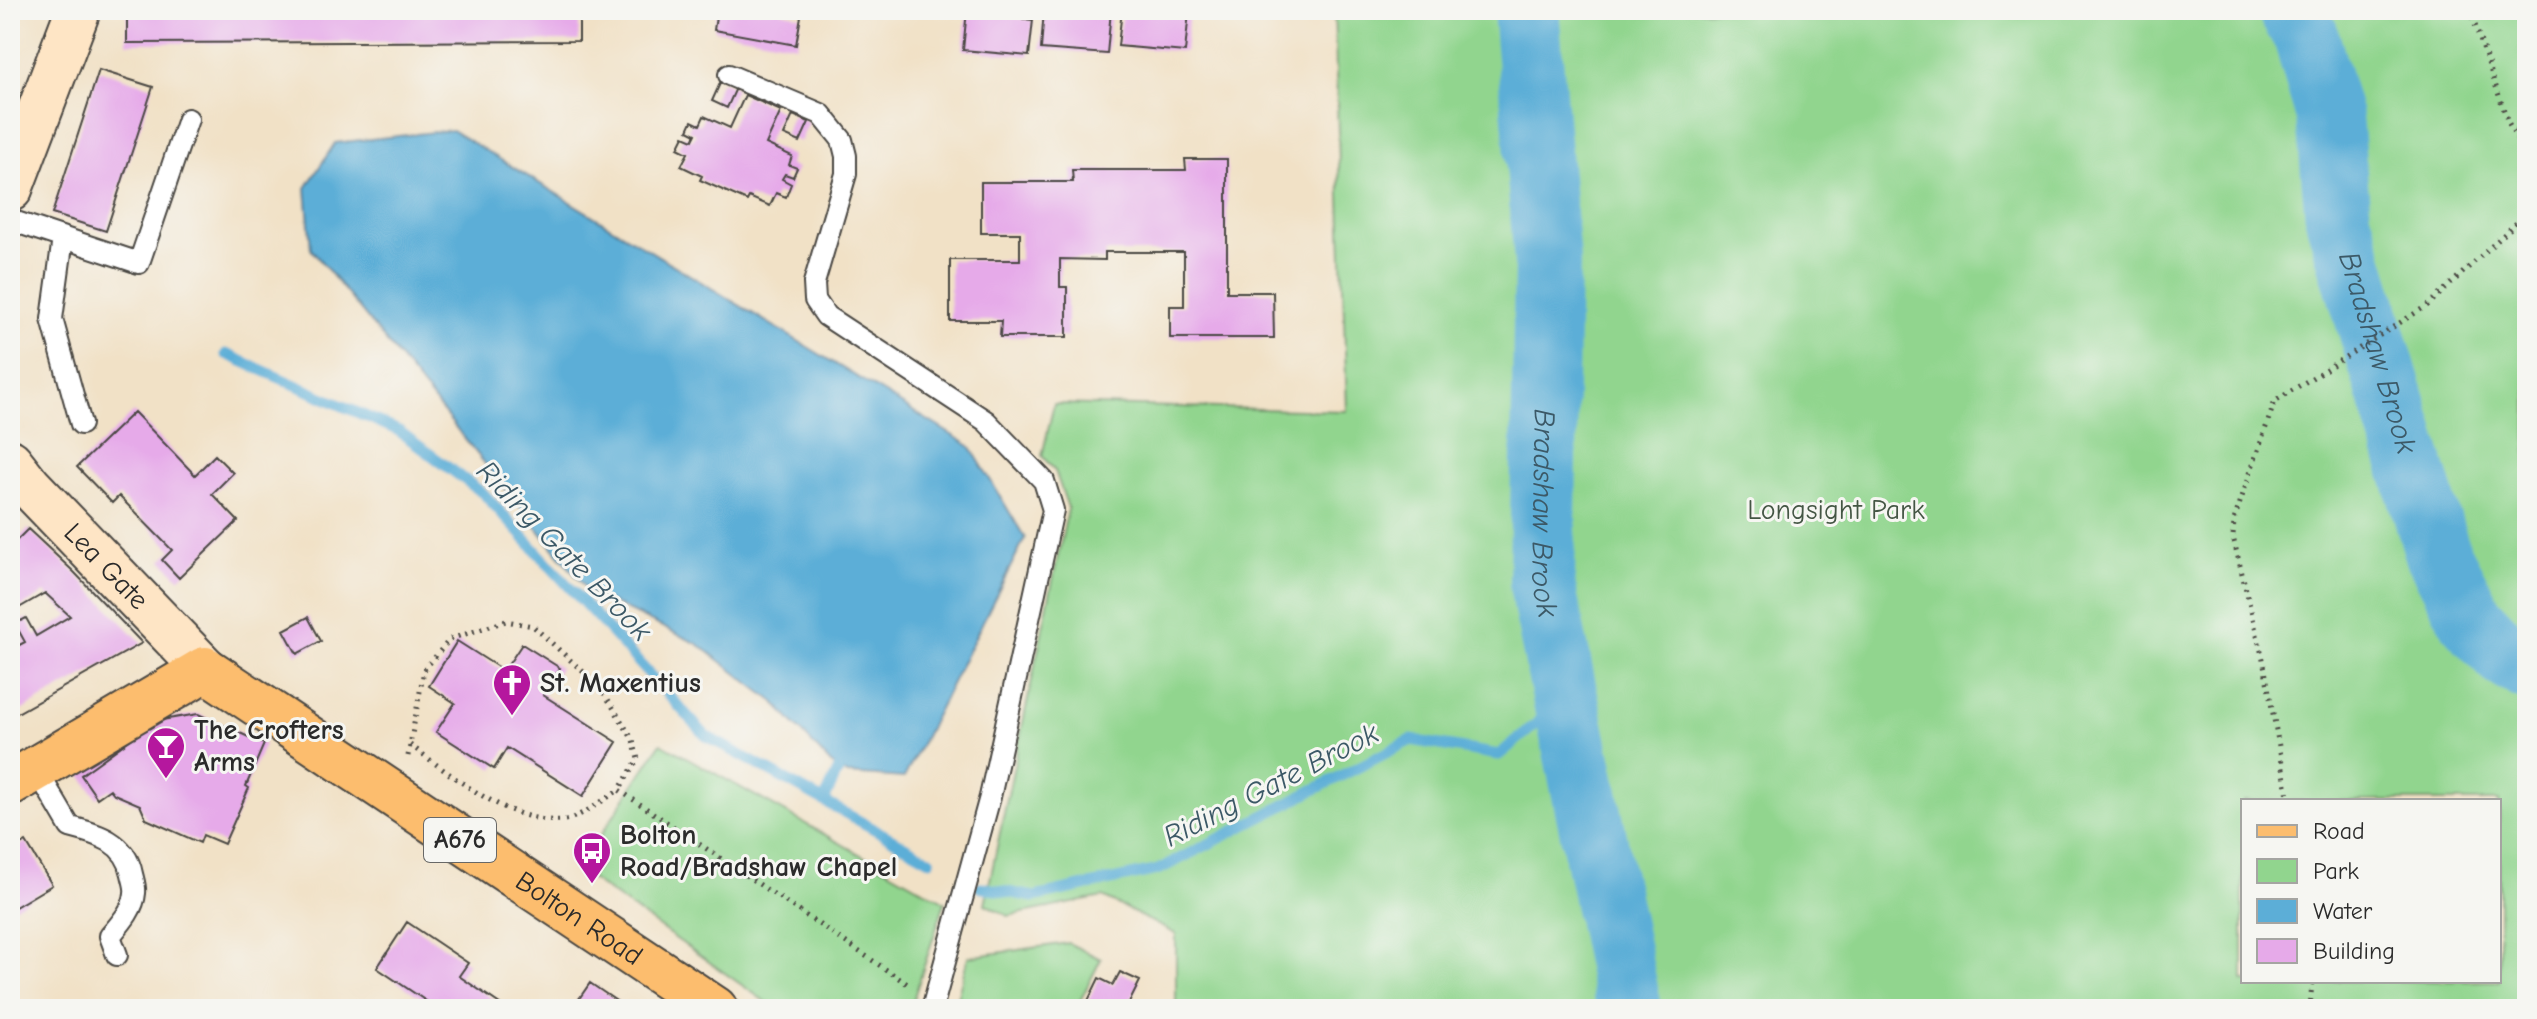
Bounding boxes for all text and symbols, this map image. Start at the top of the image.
water label: Bradshaw Brook [2332,248,2425,458]
water label: Bradshaw Brook [1524,408,1566,621]
water label: Riding Gate Brook [469,454,659,649]
park label: Longsight Park [1747,494,1925,526]
street label: Lea Gate [58,517,155,616]
church icon: St. Maxentius [491,662,533,717]
place label: St. Maxentius [540,667,701,699]
place label: The Crofters Arms [194,714,344,778]
water label: Riding Gate Brook [1158,716,1385,854]
bar icon: The Crofters Arms [145,725,187,780]
legend [2241,799,2501,983]
text: Road [2313,817,2365,845]
road number: A676 [424,818,496,862]
place label: Bolton Road/Bradshaw Chapel [620,819,897,883]
bus stop icon: Bolton Road/Bradshaw Chapel [571,830,613,885]
text: Park [2313,857,2359,885]
street label: Bolton Road [510,865,649,972]
text: Water [2313,897,2373,925]
text: Building [2313,937,2395,965]

